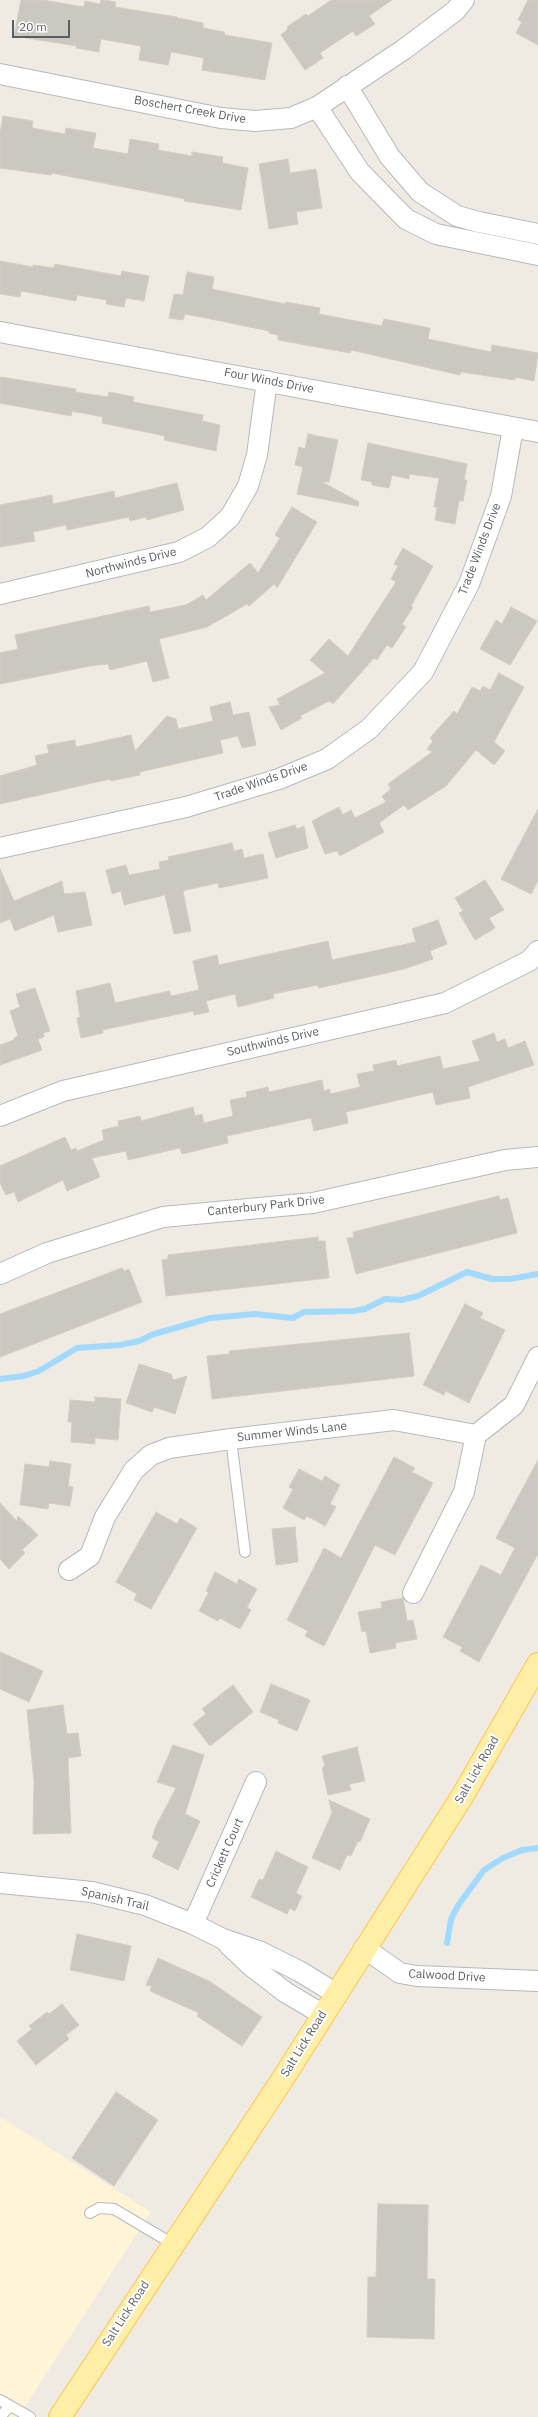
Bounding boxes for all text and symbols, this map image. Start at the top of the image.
scale bar [14,12,72,38]
text: 20 m [19,19,47,34]
street label: Boschert Creek Drive [133,93,247,127]
street label: Four Winds Drive [223,365,315,397]
street label: Trade Winds Drive [456,501,504,597]
street label: Northwinds Drive [84,545,178,581]
street label: Trade Winds Drive [213,759,309,805]
street label: Southwinds Drive [226,1024,320,1060]
street label: Canterbury Park Drive [207,1193,325,1219]
street label: Summer Winds Lane [236,1419,348,1445]
street label: Salt Lick Road [452,1734,502,1806]
street label: Crickett Court [203,1816,247,1890]
street label: Spanish Trail [80,1884,150,1914]
street label: Calwood Drive [408,1967,486,1985]
street label: Salt Lick Road [278,2008,330,2080]
street label: Salt Lick Road [99,2278,153,2350]

